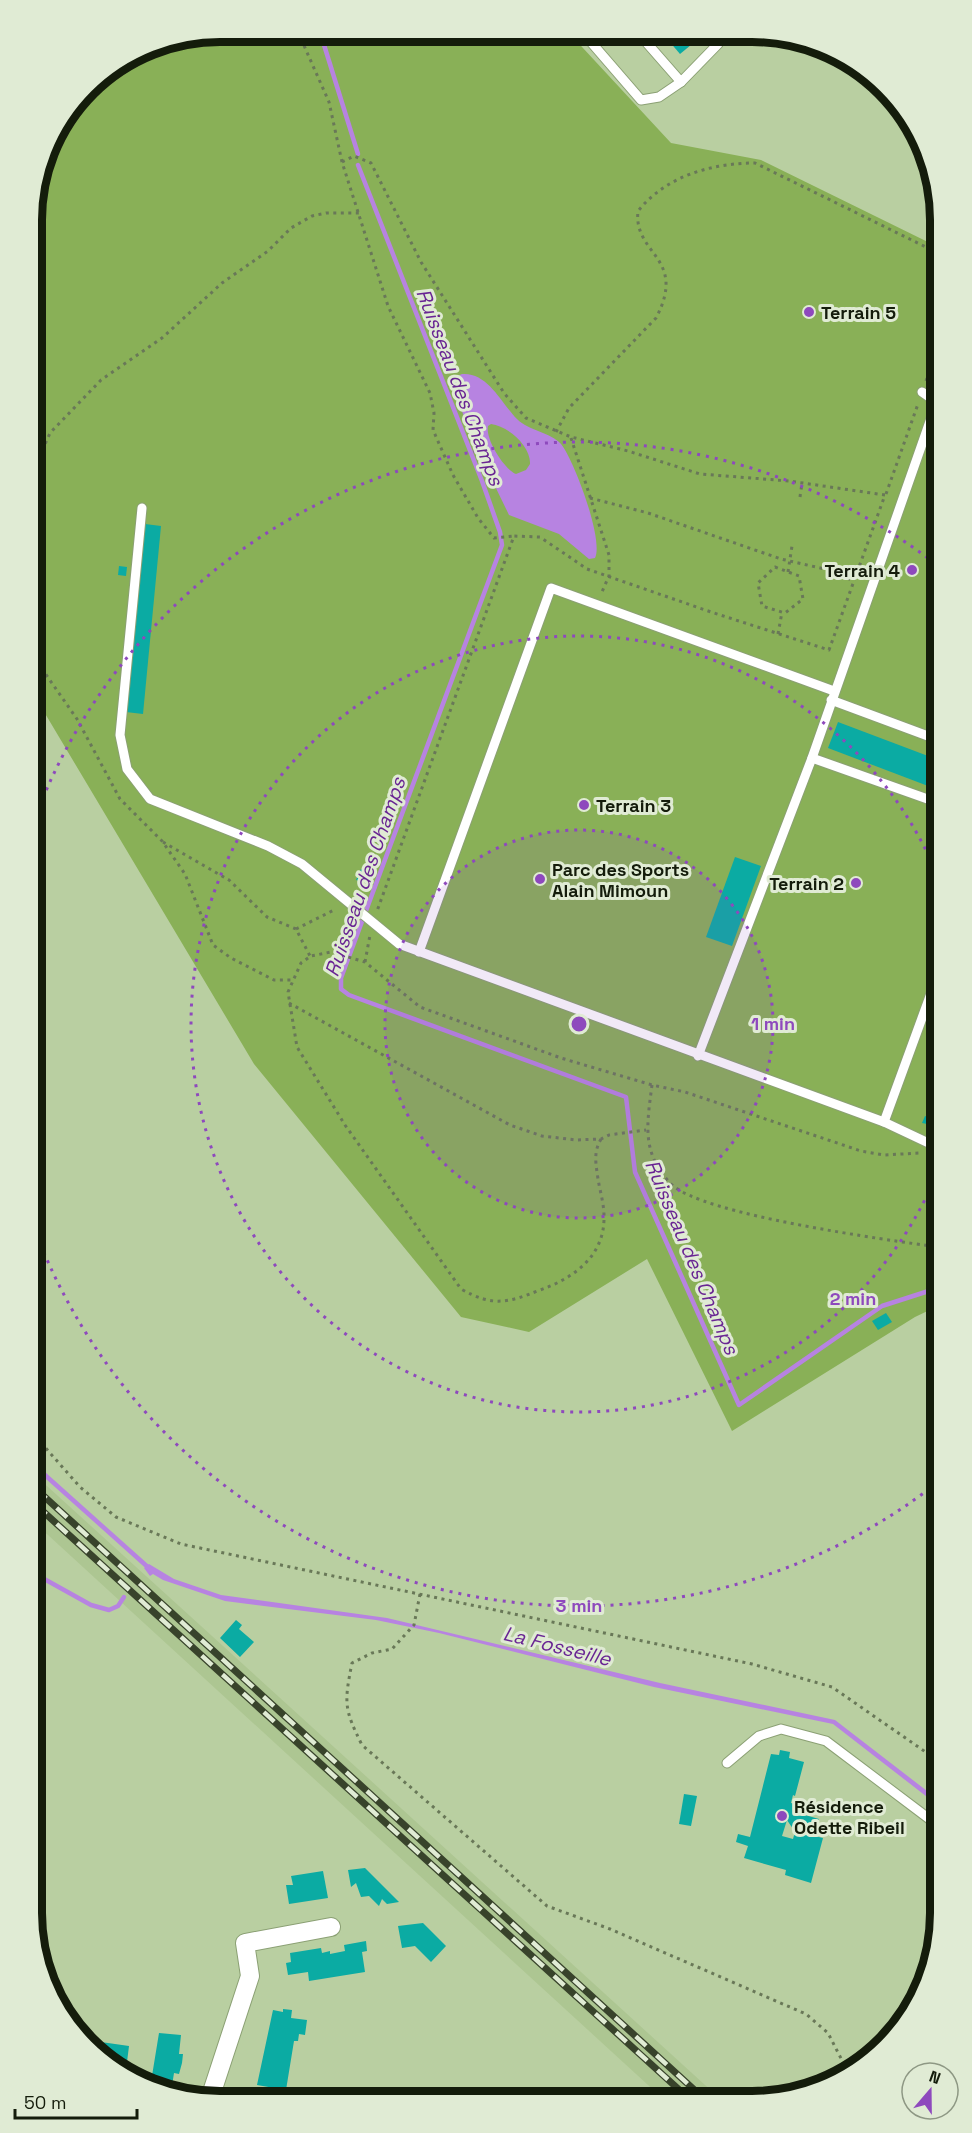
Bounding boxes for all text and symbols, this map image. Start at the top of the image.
water label: Ruisseau des Champs [410,285,510,491]
place label: Terrain 5 [821,301,896,324]
marker: Terrain 5 [802,305,816,319]
place label: Terrain 4 [824,559,901,582]
marker: Terrain 4 [905,563,919,577]
water label: Ruisseau des Champs [319,773,412,980]
place label: Terrain 3 [596,794,671,817]
marker: Terrain 3 [577,798,591,812]
place label: Parc des Sports Alain Mimoun [552,858,689,902]
marker: Parc des Sports Alain Mimoun [533,872,547,886]
place label: Terrain 2 [769,872,844,895]
marker: Terrain 2 [849,876,863,890]
text: 1 min [751,1012,795,1035]
centre of rings [569,1014,589,1034]
water label: Ruisseau des Champs [639,1156,745,1360]
text: 2 min [830,1287,876,1310]
text: 3 min [556,1594,602,1617]
water label: La Fosseille [500,1620,615,1672]
place label: Résidence Odette Ribeil [794,1795,905,1839]
marker: Résidence Odette Ribeil [775,1809,789,1823]
north arrow [900,2061,960,2121]
text: N [926,2066,944,2089]
scale bar [15,2082,136,2120]
text: 50 m [24,2091,66,2114]

